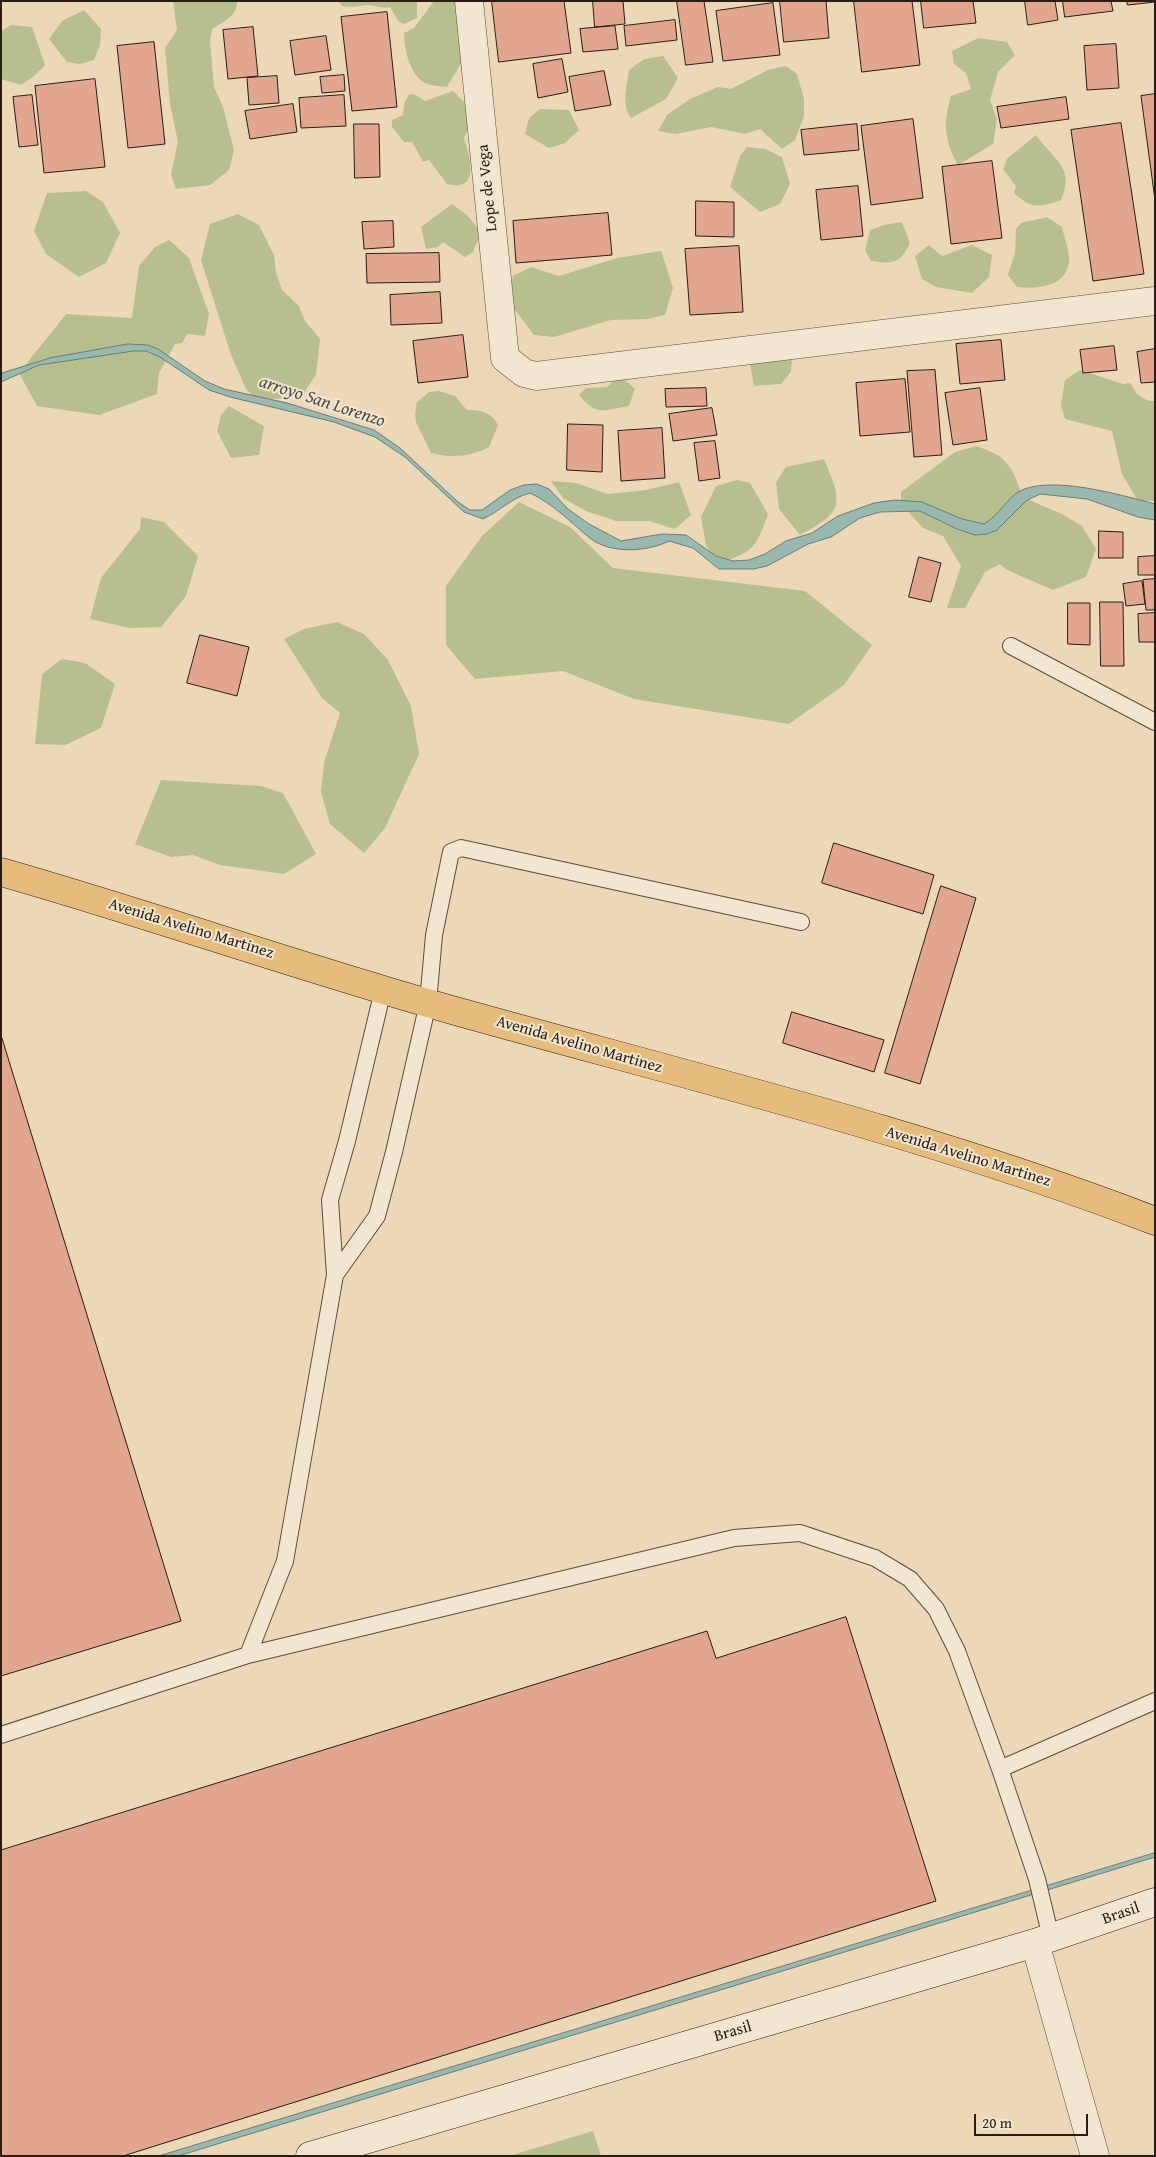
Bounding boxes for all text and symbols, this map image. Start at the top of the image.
street label: Lope de Vega [474,143,502,233]
water label: arroyo San Lorenzo [256,371,388,433]
street label: Avenida Avelino Martinez [106,895,276,963]
street label: Avenida Avelino Martinez [494,1012,664,1078]
street label: Avenida Avelino Martinez [883,1123,1053,1191]
street label: Brasil [1100,1899,1142,1929]
street label: Brasil [712,2017,754,2047]
scale bar [976,2104,1090,2136]
text: 20 m [982,2112,1012,2133]

